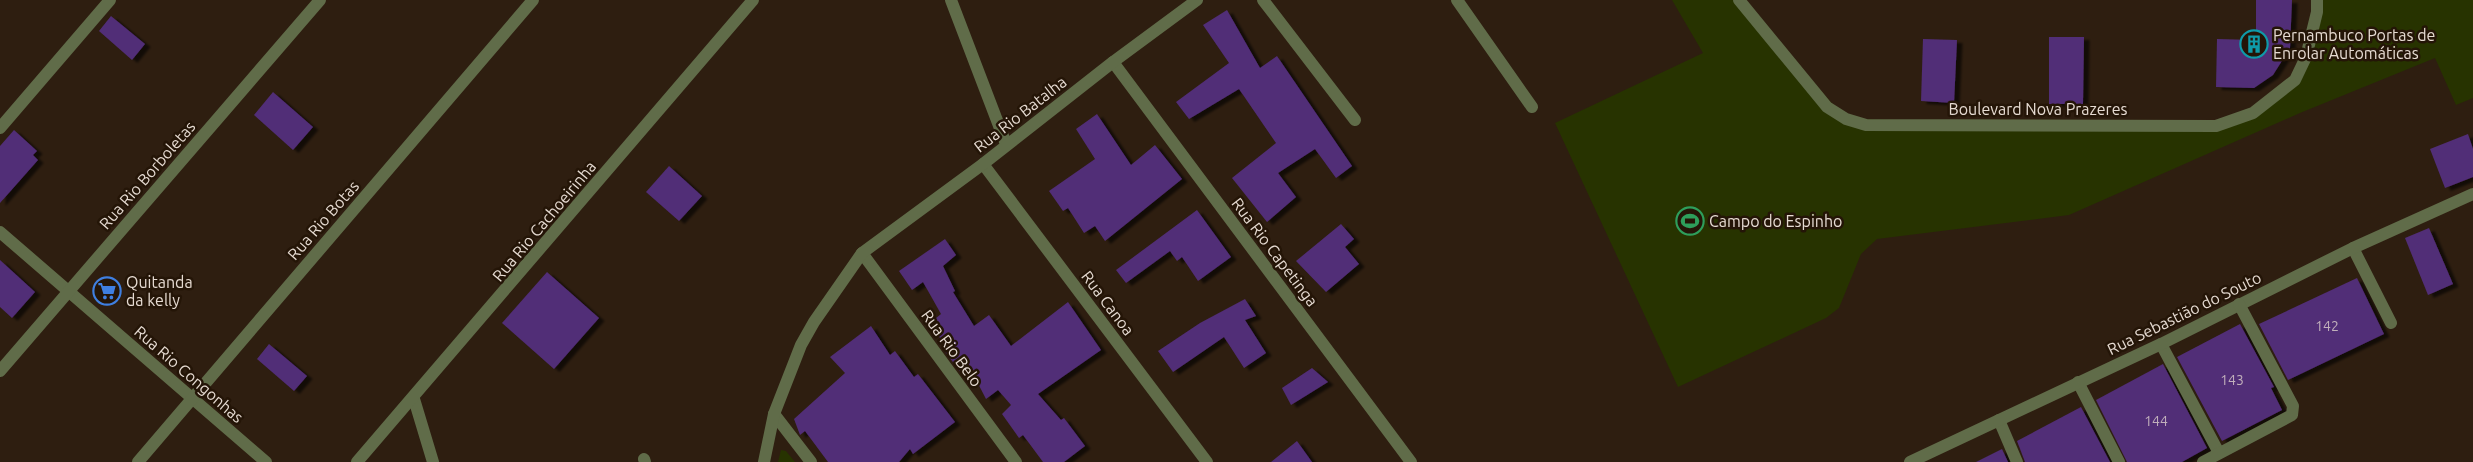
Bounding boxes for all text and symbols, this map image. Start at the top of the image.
place label: Pernambuco Portas de Enrolar Automáticas [2273,26,2435,62]
building icon: Pernambuco Portas de Enrolar Automáticas [2239,29,2269,59]
street label: Rua Rio Batalha [970,72,1070,156]
street label: Boulevard Nova Prazeres [1949,100,2128,118]
street label: Rua Rio Borboletas [95,117,199,232]
street label: Rua Rio Cachoeirinha [489,157,599,285]
street label: Rua Rio Botas [284,177,362,263]
street label: Rua Rio Capetinga [1228,194,1322,310]
sports icon: Campo do Espinho [1675,206,1705,236]
place label: Campo do Espinho [1709,212,1842,230]
street label: Rua Canoa [1078,267,1138,339]
street label: Rua Sebastião do Souto [2104,268,2264,358]
place label: Quitanda da kelly [126,273,193,309]
supermarket icon: Quitanda da kelly [92,276,122,306]
street label: Rua Rio Belo [918,306,986,390]
house number: 142 [2315,318,2339,334]
street label: Rua Rio Congonhas [131,322,247,426]
house number: 143 [2220,372,2244,388]
house number: 144 [2144,413,2168,429]

